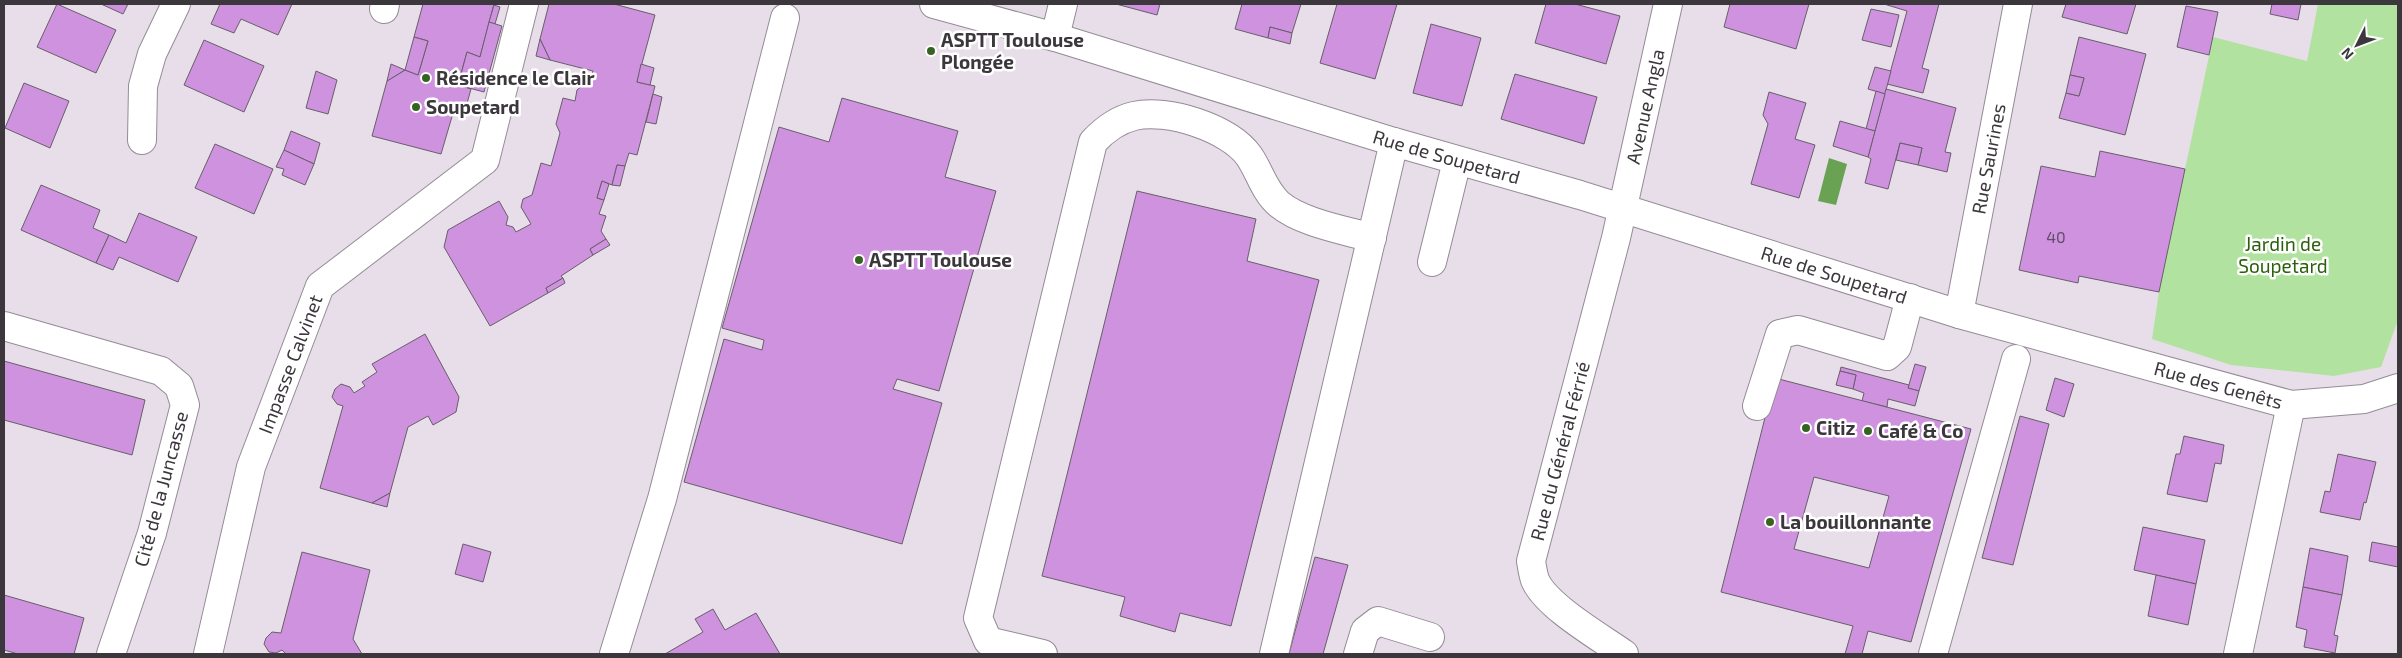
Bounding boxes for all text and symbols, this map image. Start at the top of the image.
north arrow [2332,20,2382,70]
place label: ASPTT Toulouse Plongée [941,28,1084,73]
marker: ASPTT Toulouse Plongée [925,45,937,57]
text: N [2337,45,2357,63]
street label: Avenue Angla [1621,47,1669,166]
place label: Résidence le Clair [436,66,595,89]
marker: Résidence le Clair [420,72,432,84]
place label: Soupetard [426,95,520,118]
marker: Soupetard [410,101,422,113]
street label: Rue Saurines [1966,101,2010,216]
street label: Rue de Soupetard [1370,124,1523,188]
house number: 40 [2046,227,2066,246]
park label: Jardin de Soupetard [2238,232,2328,277]
street label: Rue de Soupetard [1758,241,1910,308]
place label: ASPTT Toulouse [869,248,1012,271]
marker: ASPTT Toulouse [853,254,865,266]
street label: Impasse Calvinet [253,291,327,437]
street label: Rue des Genêts [2152,356,2285,413]
street label: Rue du Général Férrié [1525,359,1594,543]
street label: Cité de la Juncasse [129,409,192,569]
place label: Citiz [1816,416,1855,439]
place label: Café & Co [1878,419,1963,442]
marker: Citiz [1800,422,1812,434]
marker: Café & Co [1862,425,1874,437]
place label: La bouillonnante [1780,510,1932,533]
marker: La bouillonnante [1764,516,1776,528]

